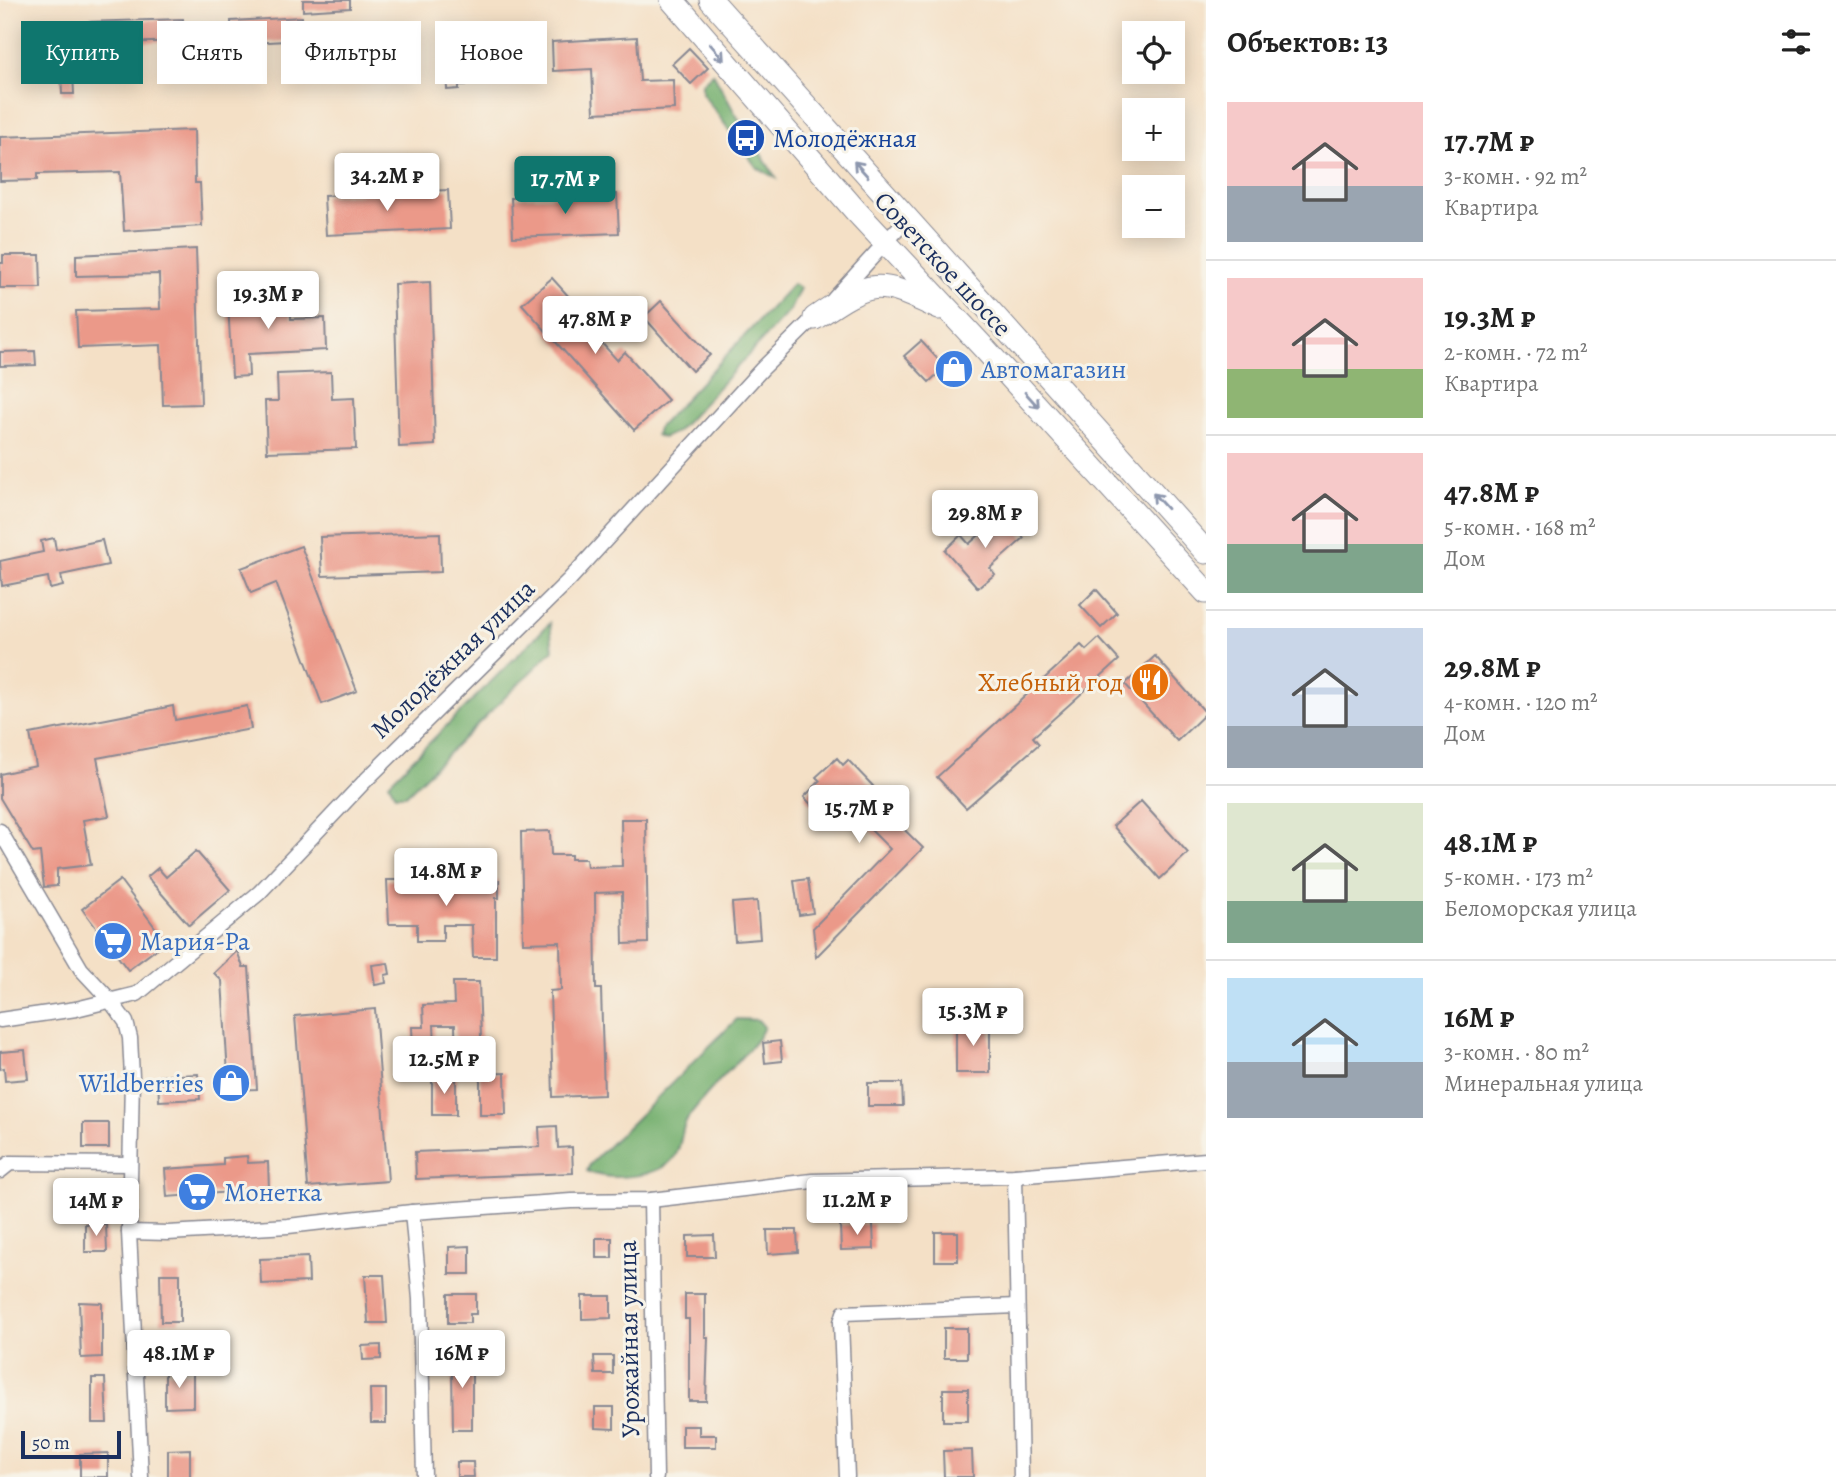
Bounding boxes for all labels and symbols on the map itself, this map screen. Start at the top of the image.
one-way arrow [709,42,725,60]
bus stop icon: Молодёжная [725,117,767,159]
place label: Молодёжная [773,121,917,156]
pin: 34.2M ₽ [322,154,452,213]
pin: 17.7M ₽ [500,156,630,216]
one-way arrow [852,161,869,178]
street label: Советское шоссе [866,184,1020,344]
pin: 19.3M ₽ [203,272,333,331]
pin: 47.8M ₽ [530,296,660,356]
shop icon: Автомагазин [933,348,975,390]
place label: Автомагазин [980,352,1126,387]
one-way arrow [1023,391,1040,408]
pin: 29.8M ₽ [920,490,1050,550]
one-way arrow [1152,493,1169,510]
street label: Молодёжная улица [363,572,543,746]
restaurant icon: Хлебный год [1129,661,1171,703]
place label: Хлебный год [978,665,1123,700]
pin: 15.7M ₽ [794,786,924,845]
pin: 14.8M ₽ [381,848,511,908]
supermarket icon: Мария-Ра [92,920,134,962]
place label: Мария-Ра [140,924,250,959]
pin: 15.3M ₽ [908,988,1038,1048]
pin: 12.5M ₽ [379,1036,509,1096]
shop icon: Wildberries [210,1062,252,1104]
place label: Wildberries [78,1066,204,1101]
supermarket icon: Монетка [176,1171,218,1213]
place label: Монетка [224,1175,322,1210]
pin: 14M ₽ [47,1178,145,1238]
pin: 11.2M ₽ [792,1178,922,1237]
street label: Урожайная улица [610,1240,648,1438]
pin: 48.1M ₽ [114,1330,244,1390]
pin: 16M ₽ [413,1330,511,1390]
scale bar [21,1428,121,1460]

